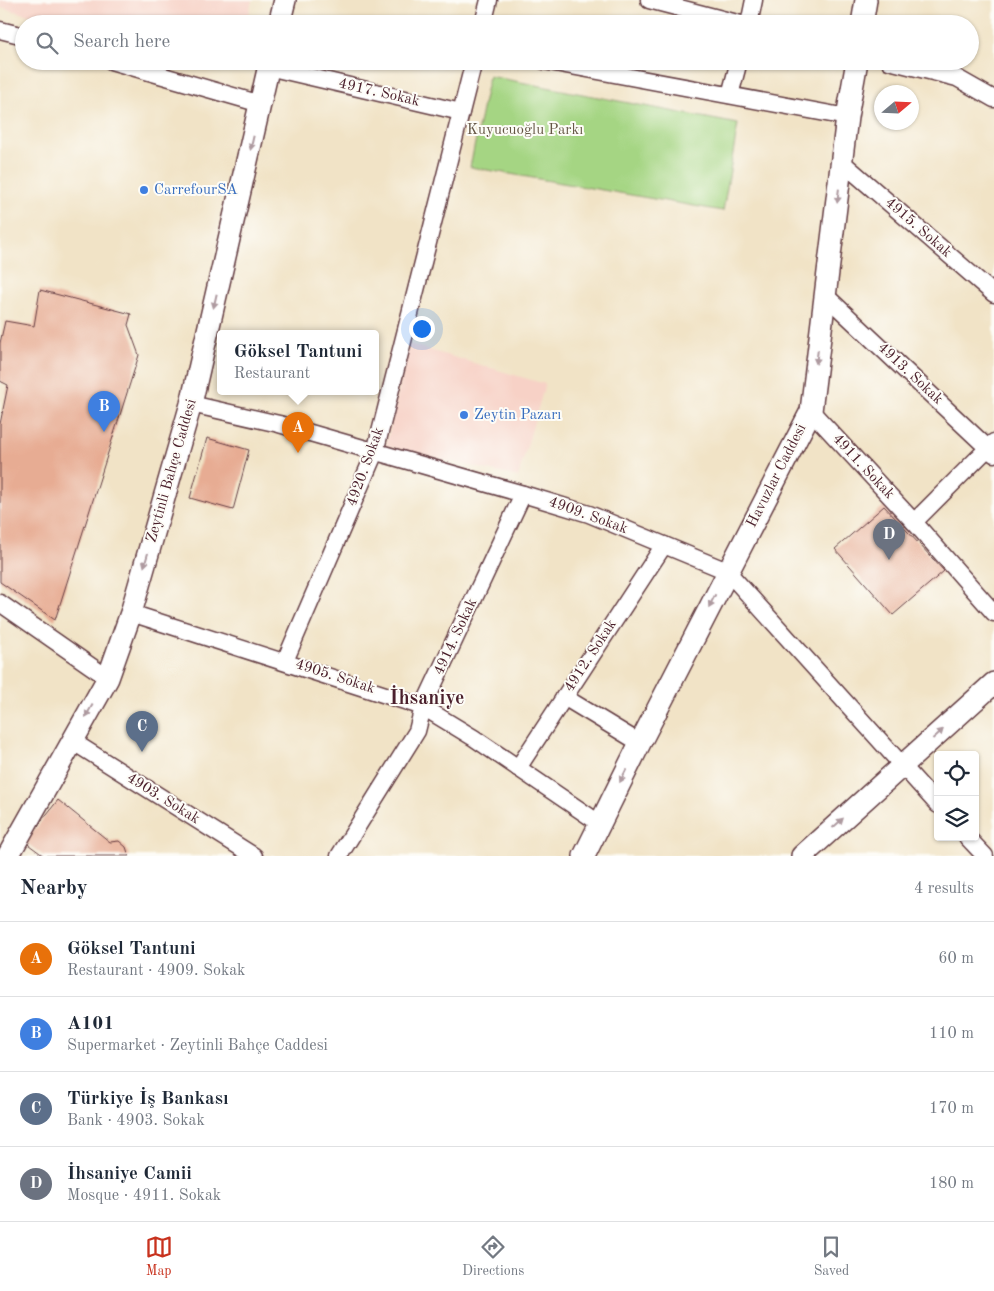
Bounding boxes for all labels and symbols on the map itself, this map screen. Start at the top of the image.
street label: 4917. Sokak [337,76,421,110]
north arrow [874,85,919,130]
park label: Kuyucuoğlu Parkı [467,123,583,138]
one-way arrow [247,135,255,151]
place label: CarrefourSA [154,183,238,198]
marker: CarrefourSA [138,184,150,196]
one-way arrow [834,188,842,204]
street label: 4915. Sokak [882,195,954,261]
one-way arrow [211,294,219,309]
your location [409,316,435,342]
street label: 4913. Sokak [875,340,946,408]
one-way arrow [813,350,821,366]
pin: B [88,391,120,432]
street label: Zeytinli Bahçe Caddesi [144,398,200,544]
place label: Zeytin Pazarı [474,408,561,423]
marker: Zeytin Pazarı [458,409,470,421]
pin: A [282,412,314,453]
street label: Havuzlar Caddesi [745,422,809,530]
street label: 4920. Sokak [345,425,387,509]
street label: 4911. Sokak [829,432,897,503]
street label: 4909. Sokak [546,495,630,537]
pin: D [873,519,905,560]
one-way arrow [142,552,150,567]
one-way arrow [708,593,717,608]
street label: 4914. Sokak [432,596,480,678]
street label: 4912. Sokak [562,617,620,695]
street label: 4905. Sokak [293,657,377,697]
district label: İhsaniye [390,685,464,709]
one-way arrow [85,704,93,719]
pin: C [126,711,158,752]
one-way arrow [931,728,943,740]
one-way arrow [619,769,627,784]
street label: 4903. Sokak [124,771,202,827]
one-way arrow [832,818,845,829]

